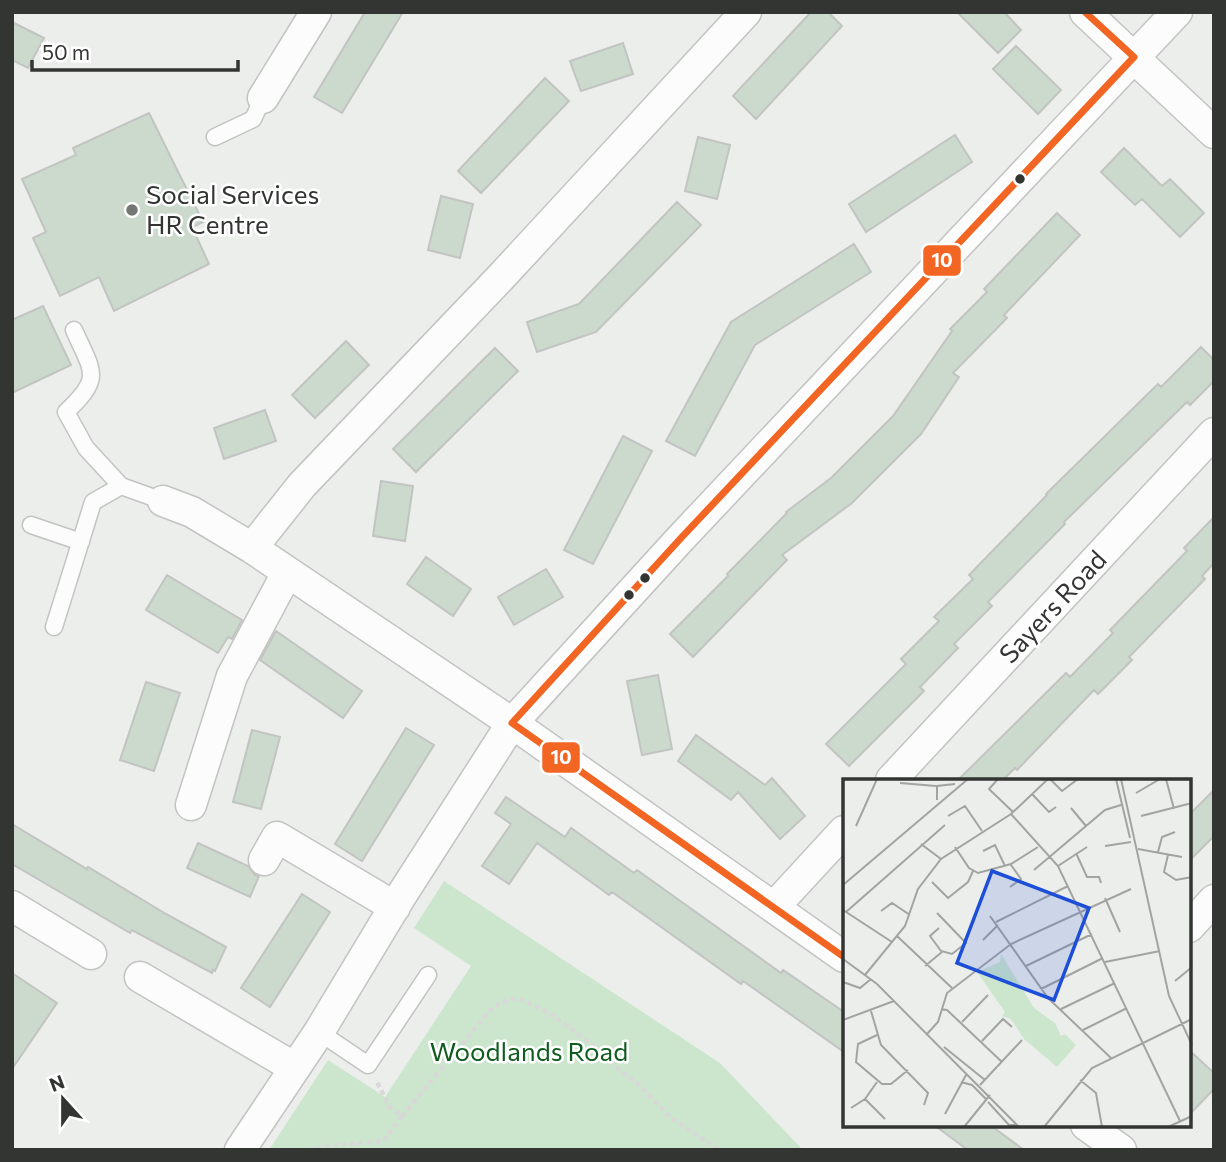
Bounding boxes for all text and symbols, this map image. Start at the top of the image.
scale bar [32,28,238,72]
text: 50 m [42,39,90,64]
unlabelled marker [1013,172,1027,186]
place label: Social Services HR Centre [146,178,319,239]
marker: Social Services HR Centre [124,202,140,218]
line badge: 10 [922,244,962,277]
text: 10 [931,248,953,271]
street label: Sayers Road [992,543,1112,669]
unlabelled marker [638,571,652,585]
unlabelled marker [622,588,636,602]
line badge: 10 [541,741,581,774]
text: 10 [550,745,572,768]
inset map [843,779,1191,1127]
park label: Woodlands Road [430,1035,628,1066]
north arrow [28,1064,98,1134]
text: N [46,1069,68,1096]

